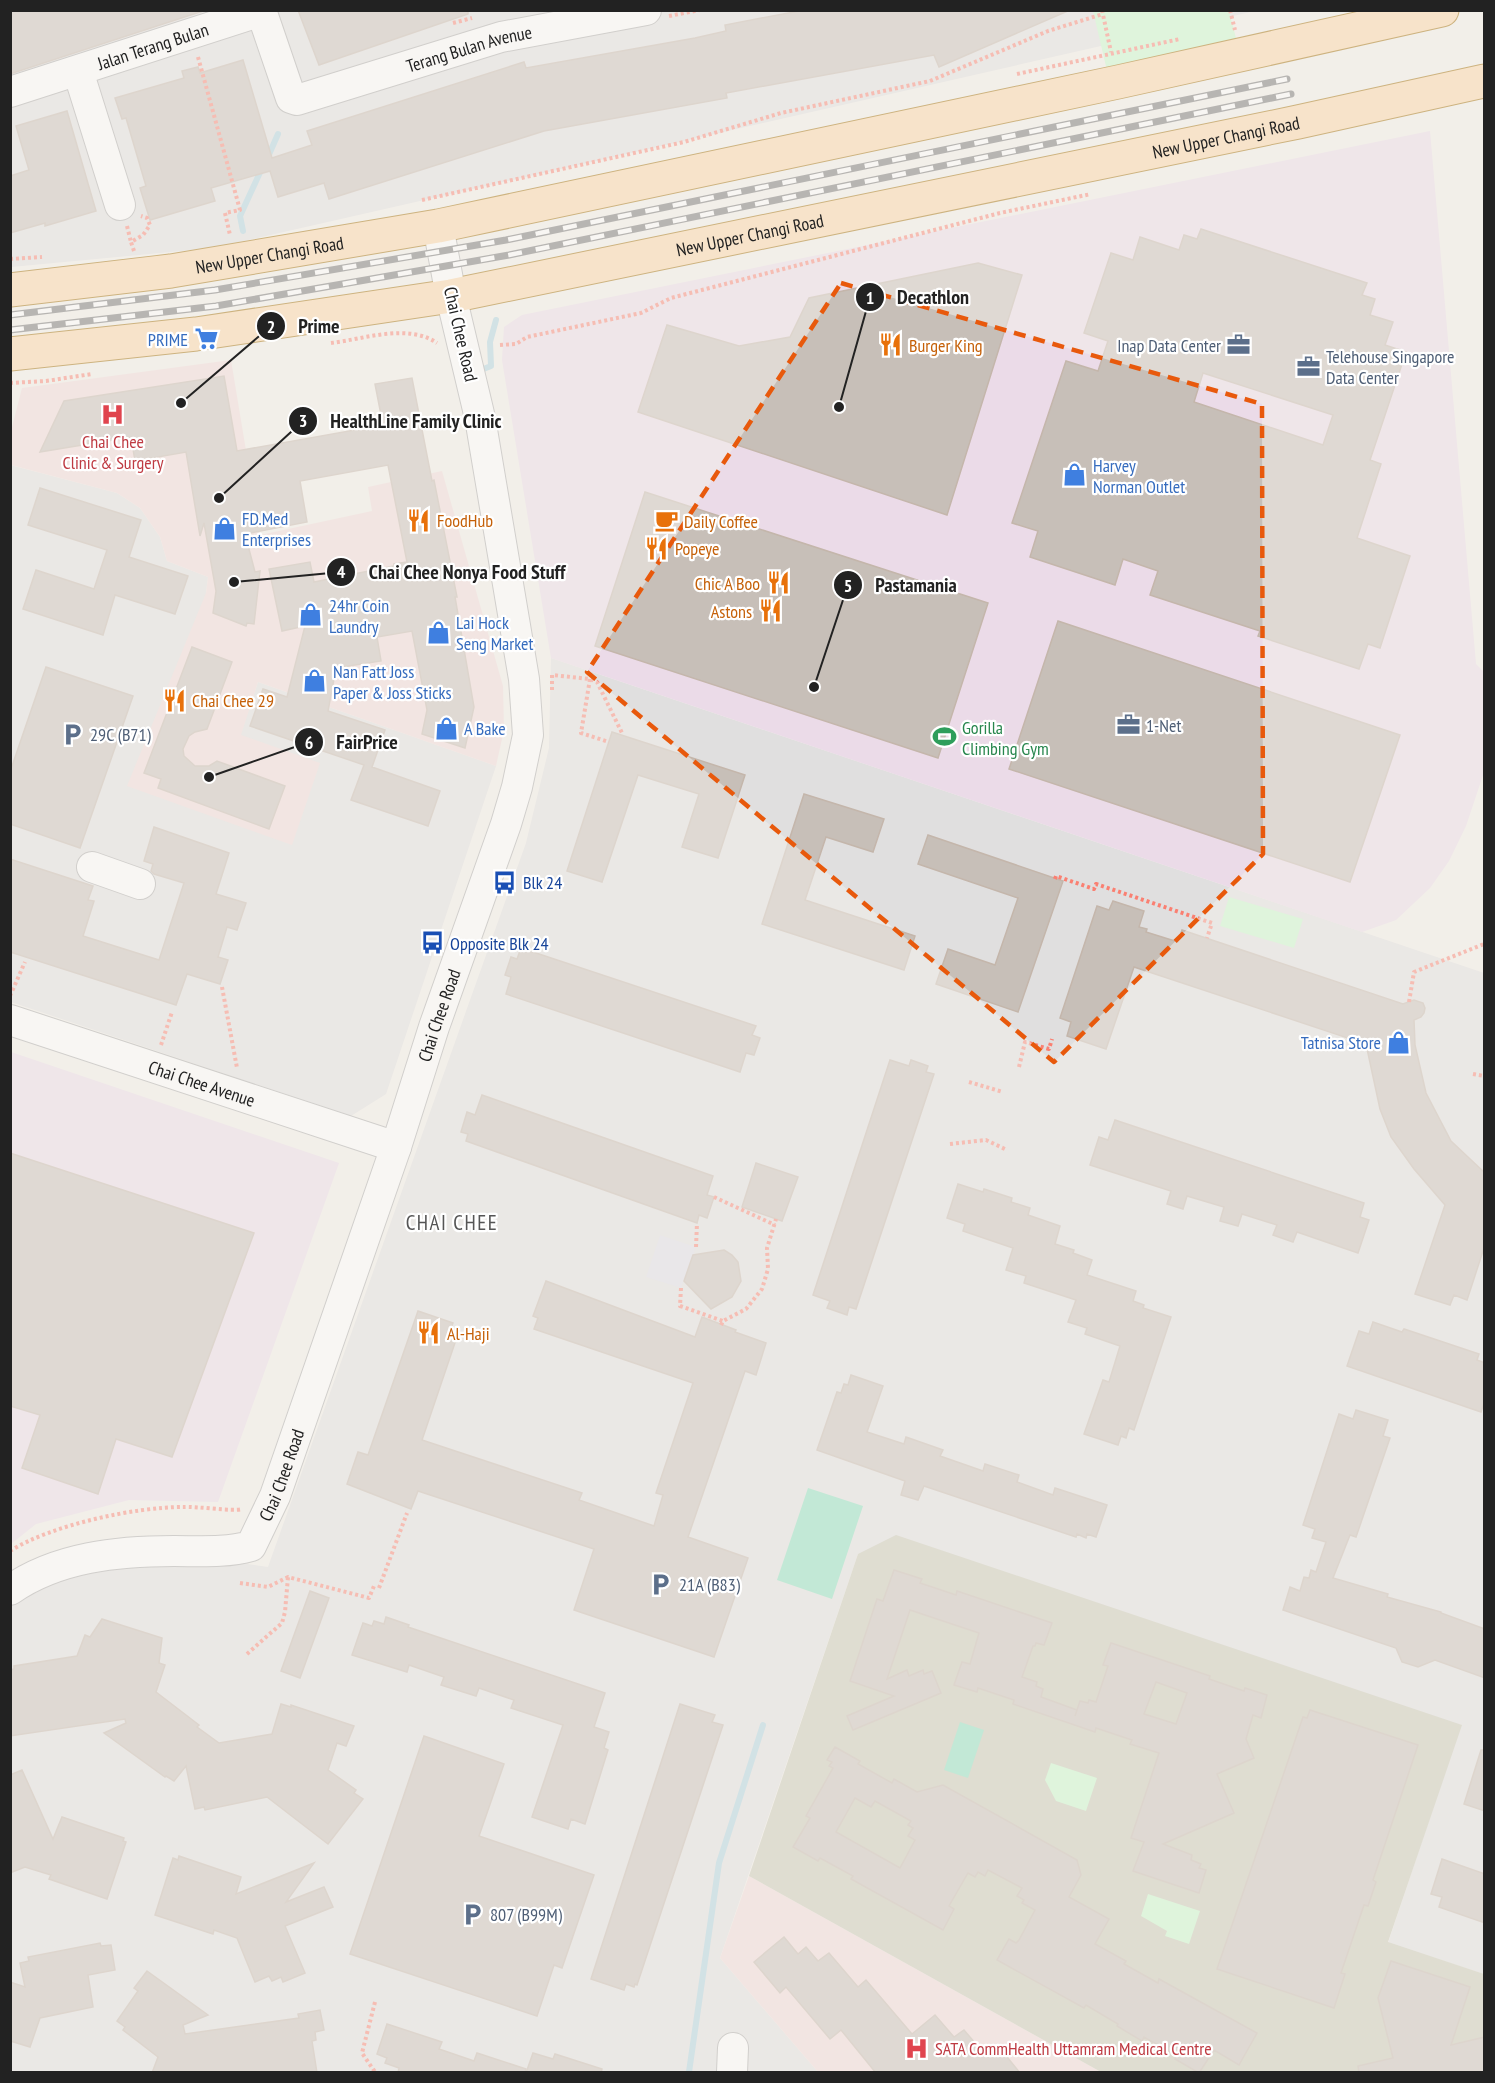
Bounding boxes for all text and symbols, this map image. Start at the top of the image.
street label: Jalan Terang Bulan [93,17,211,75]
street label: Terang Bulan Avenue [403,20,534,77]
street label: New Upper Changi Road [1150,110,1302,163]
street label: New Upper Changi Road [674,208,826,261]
street label: New Upper Changi Road [194,231,345,278]
callout: Decathlon [855,278,981,316]
street label: Chai Chee Road [439,284,483,384]
text: Decathlon [897,284,969,310]
text: 1 [866,286,874,309]
callout: Prime [256,307,351,345]
text: Prime [298,313,340,339]
text: 2 [267,315,275,338]
supermarket icon: PRIME [193,326,219,352]
place label: PRIME [148,328,188,351]
restaurant icon: Burger King [878,332,904,358]
office icon: Inap Data Center [1226,332,1252,358]
place label: Burger King [909,334,983,357]
place label: Inap Data Center [1117,334,1221,357]
place label: Telehouse Singapore Data Center [1326,345,1455,389]
office icon: Telehouse Singapore Data Center [1295,353,1321,379]
hospital icon: Chai Chee Clinic & Surgery [100,402,126,428]
callout: HealthLine Family Clinic [288,402,514,440]
text: HealthLine Family Clinic [330,408,502,434]
text: 3 [299,409,307,432]
place label: Chai Chee Clinic & Surgery [62,430,164,474]
place label: Harvey Norman Outlet [1093,454,1185,498]
shop icon: Harvey Norman Outlet [1062,462,1088,488]
place label: FD.Med Enterprises [242,507,311,551]
restaurant icon: FoodHub [406,507,432,533]
cafe icon: Daily Coffee [653,508,679,534]
place label: FoodHub [437,509,493,532]
place label: Daily Coffee [684,510,758,533]
shop icon: FD.Med Enterprises [211,515,237,541]
restaurant icon: Popeye [644,535,670,561]
place label: Popeye [675,537,720,560]
callout: Chai Chee Nonya Food Stuff [326,553,577,591]
text: Chai Chee Nonya Food Stuff [369,559,567,585]
text: 4 [337,560,346,583]
callout: Pastamania [833,566,969,604]
restaurant icon: Chic A Boo [765,570,791,596]
place label: Chic A Boo [695,572,760,595]
text: Pastamania [875,572,957,598]
text: 5 [844,574,852,597]
place label: 24hr Coin Laundry [329,594,389,638]
restaurant icon: Astons [757,598,783,624]
place label: Astons [711,600,752,623]
shop icon: 24hr Coin Laundry [298,602,324,628]
place label: Lai Hock Seng Market [456,611,533,655]
shop icon: Lai Hock Seng Market [425,619,451,645]
place label: Nan Fatt Joss Paper & Joss Sticks [333,660,452,704]
shop icon: Nan Fatt Joss Paper & Joss Sticks [302,668,328,694]
restaurant icon: Chai Chee 29 [161,687,187,713]
place label: Chai Chee 29 [192,689,274,712]
office icon: 1-Net [1115,712,1141,738]
place label: 1-Net [1146,714,1181,737]
shop icon: A Bake [433,715,459,741]
place label: Gorilla Climbing Gym [962,716,1049,760]
place label: A Bake [464,717,506,740]
parking icon: 29C (B71) [59,721,85,747]
place label: 29C (B71) [90,723,152,746]
callout: FairPrice [294,723,410,761]
sports icon: Gorilla Climbing Gym [931,724,957,750]
text: FairPrice [336,729,398,755]
text: 6 [305,731,313,754]
bus stop icon: Blk 24 [492,869,518,895]
place label: Blk 24 [523,871,562,894]
bus stop icon: Opposite Blk 24 [419,930,445,956]
place label: Opposite Blk 24 [450,932,549,955]
street label: Chai Chee Road [412,966,465,1064]
shop icon: Tatnisa Store [1386,1029,1412,1055]
place label: Tatnisa Store [1301,1031,1381,1054]
street label: Chai Chee Avenue [146,1055,258,1111]
district label: CHAI CHEE [406,1209,498,1236]
restaurant icon: Al-Haji [416,1320,442,1346]
place label: Al-Haji [447,1322,490,1345]
street label: Chai Chee Road [253,1426,309,1525]
parking icon: 21A (B83) [648,1571,674,1597]
place label: 21A (B83) [679,1573,741,1596]
parking icon: 807 (B99M) [459,1901,485,1927]
place label: 807 (B99M) [490,1903,563,1926]
hospital icon: SATA CommHealth Uttamram Medical Centre [904,2035,930,2061]
place label: SATA CommHealth Uttamram Medical Centre [935,2037,1212,2060]

